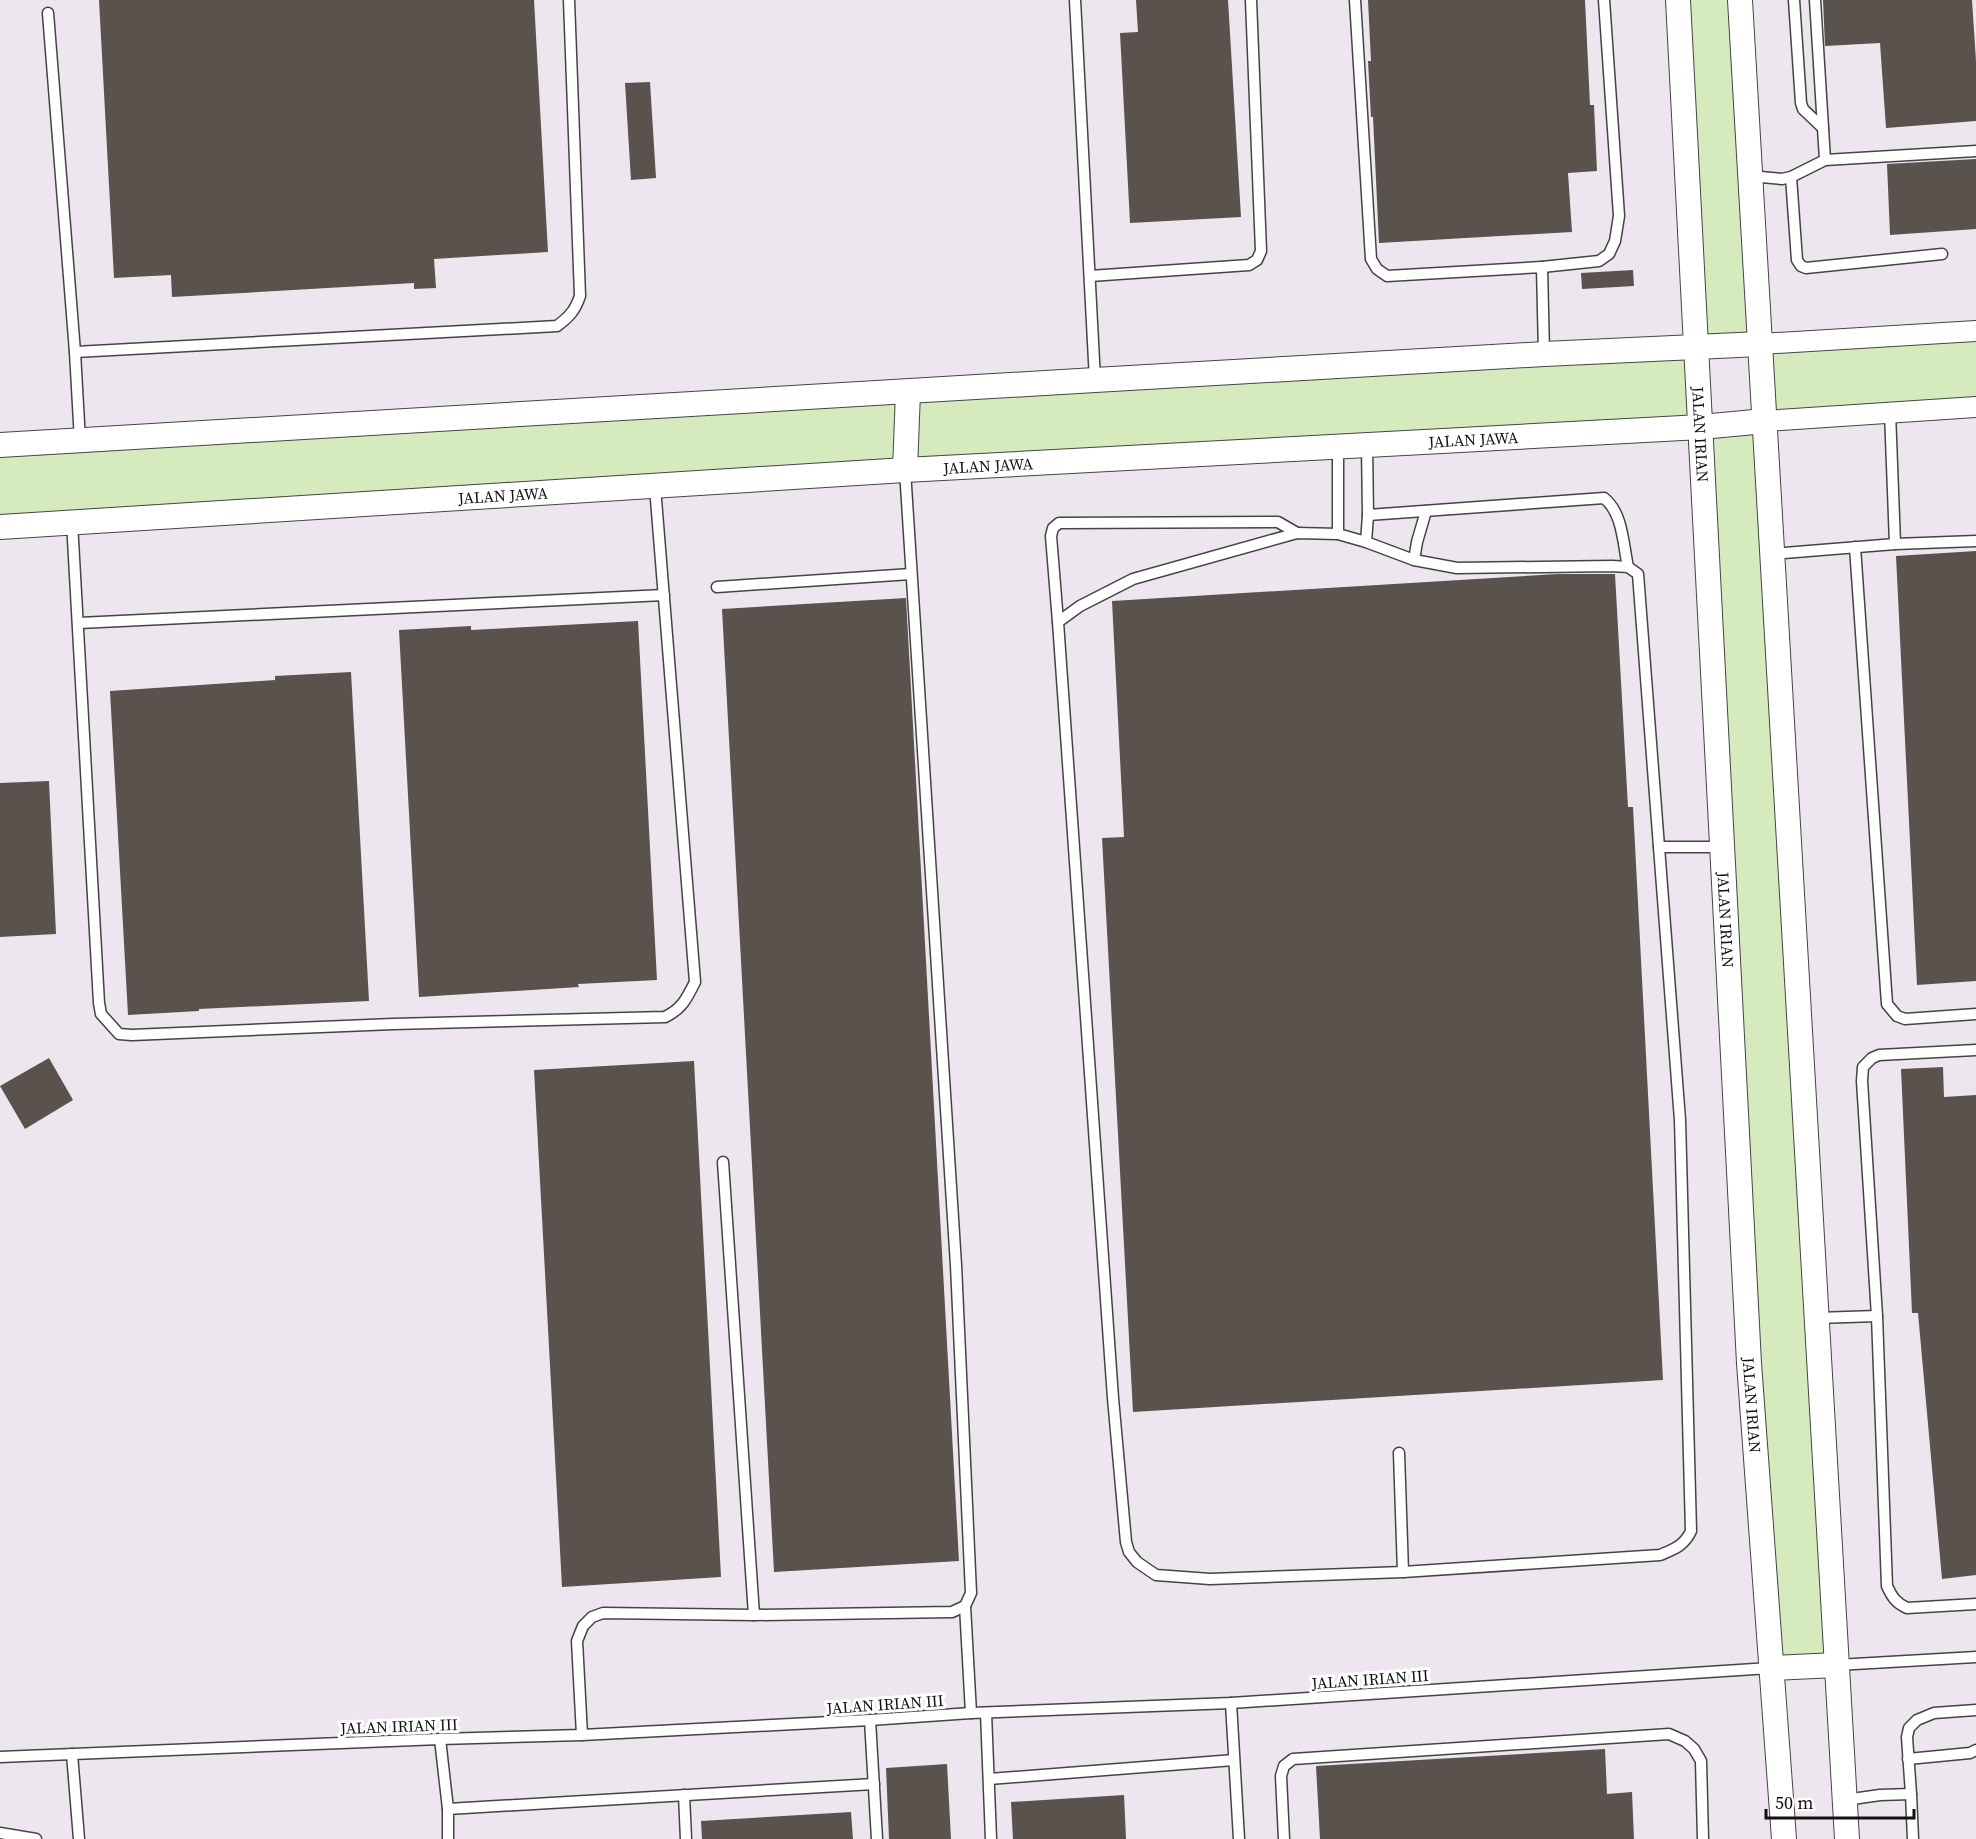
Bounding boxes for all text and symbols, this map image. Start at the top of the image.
street label: JALAN IRIAN [1687,385,1714,483]
street label: JALAN JAWA [1427,426,1519,453]
street label: JALAN JAWA [942,452,1034,479]
street label: JALAN JAWA [456,481,549,509]
street label: JALAN IRIAN [1712,870,1739,968]
street label: JALAN IRIAN [1738,1356,1767,1454]
street label: JALAN IRIAN III [1310,1664,1429,1694]
street label: JALAN IRIAN III [825,1689,944,1719]
street label: JALAN IRIAN III [339,1713,458,1739]
scale bar [1766,1782,1914,1820]
text: 50 m [1775,1790,1813,1815]

